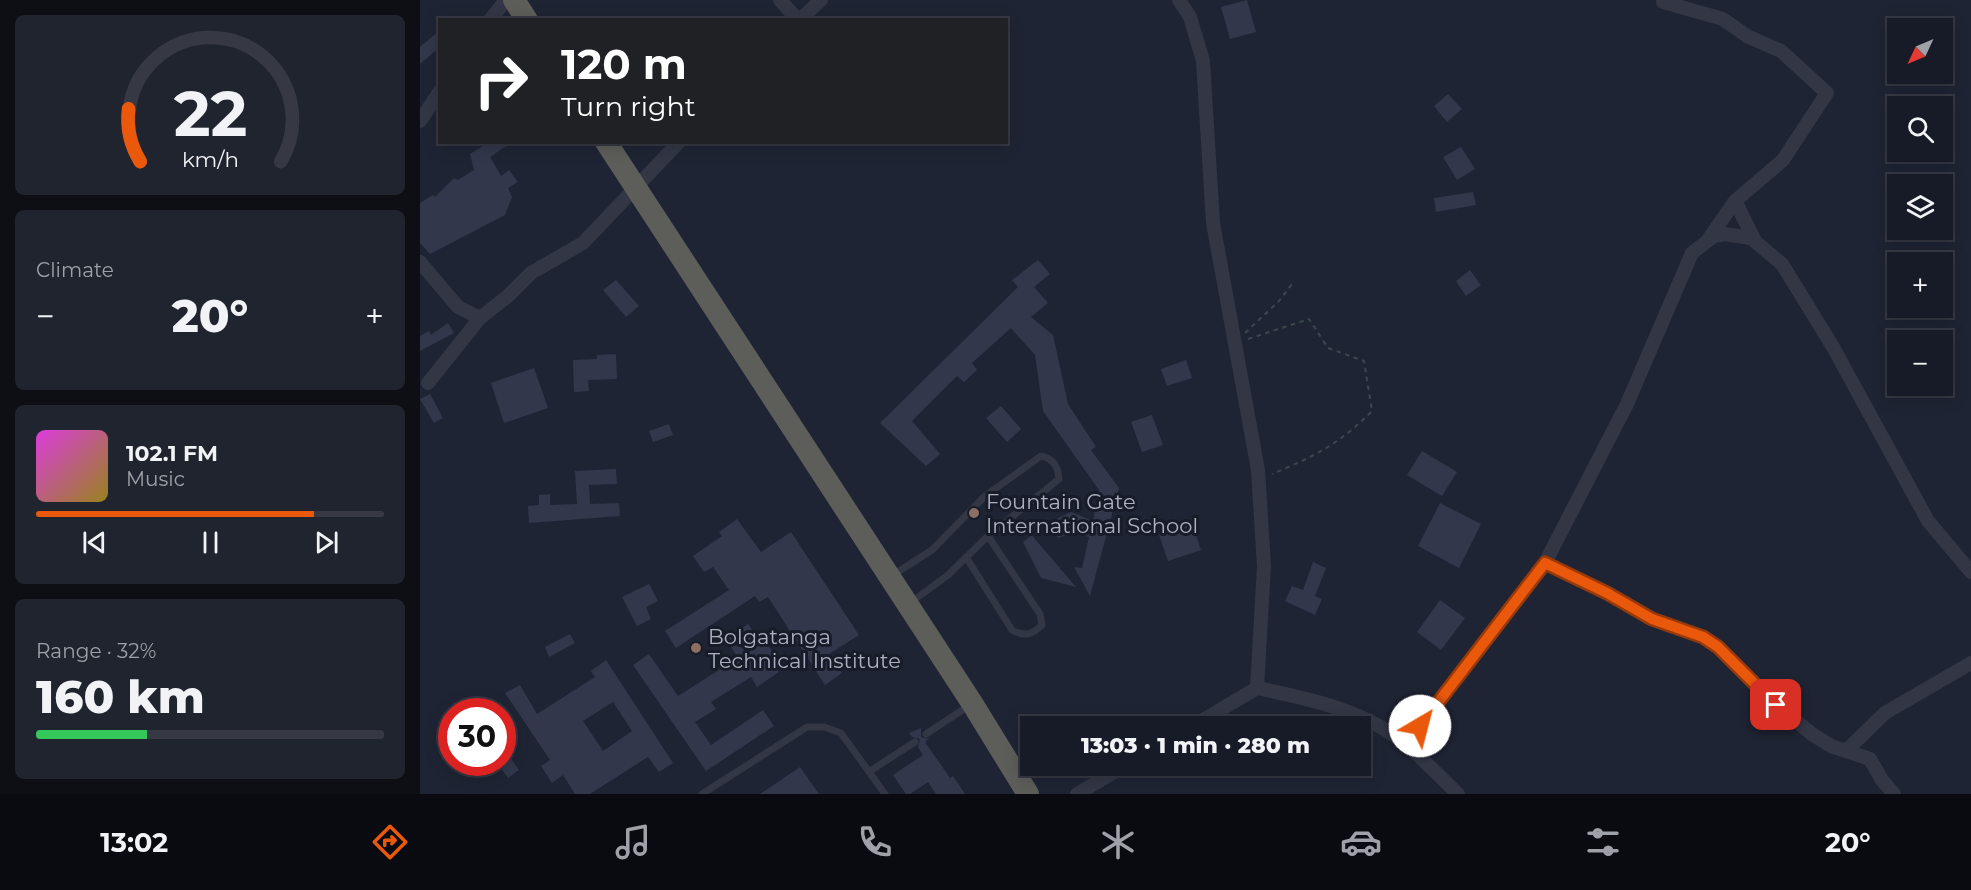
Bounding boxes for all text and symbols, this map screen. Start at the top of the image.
north arrow [1887,18,1953,84]
map controls [1887,18,1953,396]
text: 120 m [561,38,687,90]
icon: right [462,42,540,120]
text: 22 [173,76,247,152]
text: Turn right [561,90,696,123]
button: search [1887,96,1953,162]
text: km/h [181,146,239,172]
button: layers [1887,174,1953,240]
button: + [1887,252,1953,318]
text: Climate [36,258,114,282]
text: 20° [172,288,248,343]
text: − [36,296,55,336]
text: + [365,296,384,336]
button: − [1887,330,1953,396]
text: 102.1 FM [126,440,218,467]
text: Music [126,467,185,491]
place label: Fountain Gate International School [986,489,1198,538]
marker: Fountain Gate International School [967,506,981,520]
icon: previous [78,526,111,559]
icon: pause [194,526,227,559]
icon: next [310,526,343,559]
place label: Bolgatanga Technical Institute [708,624,901,673]
text: Range · 32% [36,639,156,663]
marker: Bolgatanga Technical Institute [689,641,703,655]
text: 160 km [36,669,205,724]
pin [1750,679,1801,730]
icon: arrive [1759,688,1792,721]
position arrow [1388,694,1452,758]
speed limit sign: 30 [438,698,516,776]
text: 13:03 · 1 min · 280 m [1081,732,1310,759]
icon: directions [369,821,411,863]
icon: music [612,821,654,863]
icon: phone [854,821,896,863]
icon: climate [1097,821,1139,863]
icon: car [1340,821,1382,863]
icon: filters [1582,821,1624,863]
text: 13:02 [100,826,168,859]
text: 20° [1825,826,1871,859]

